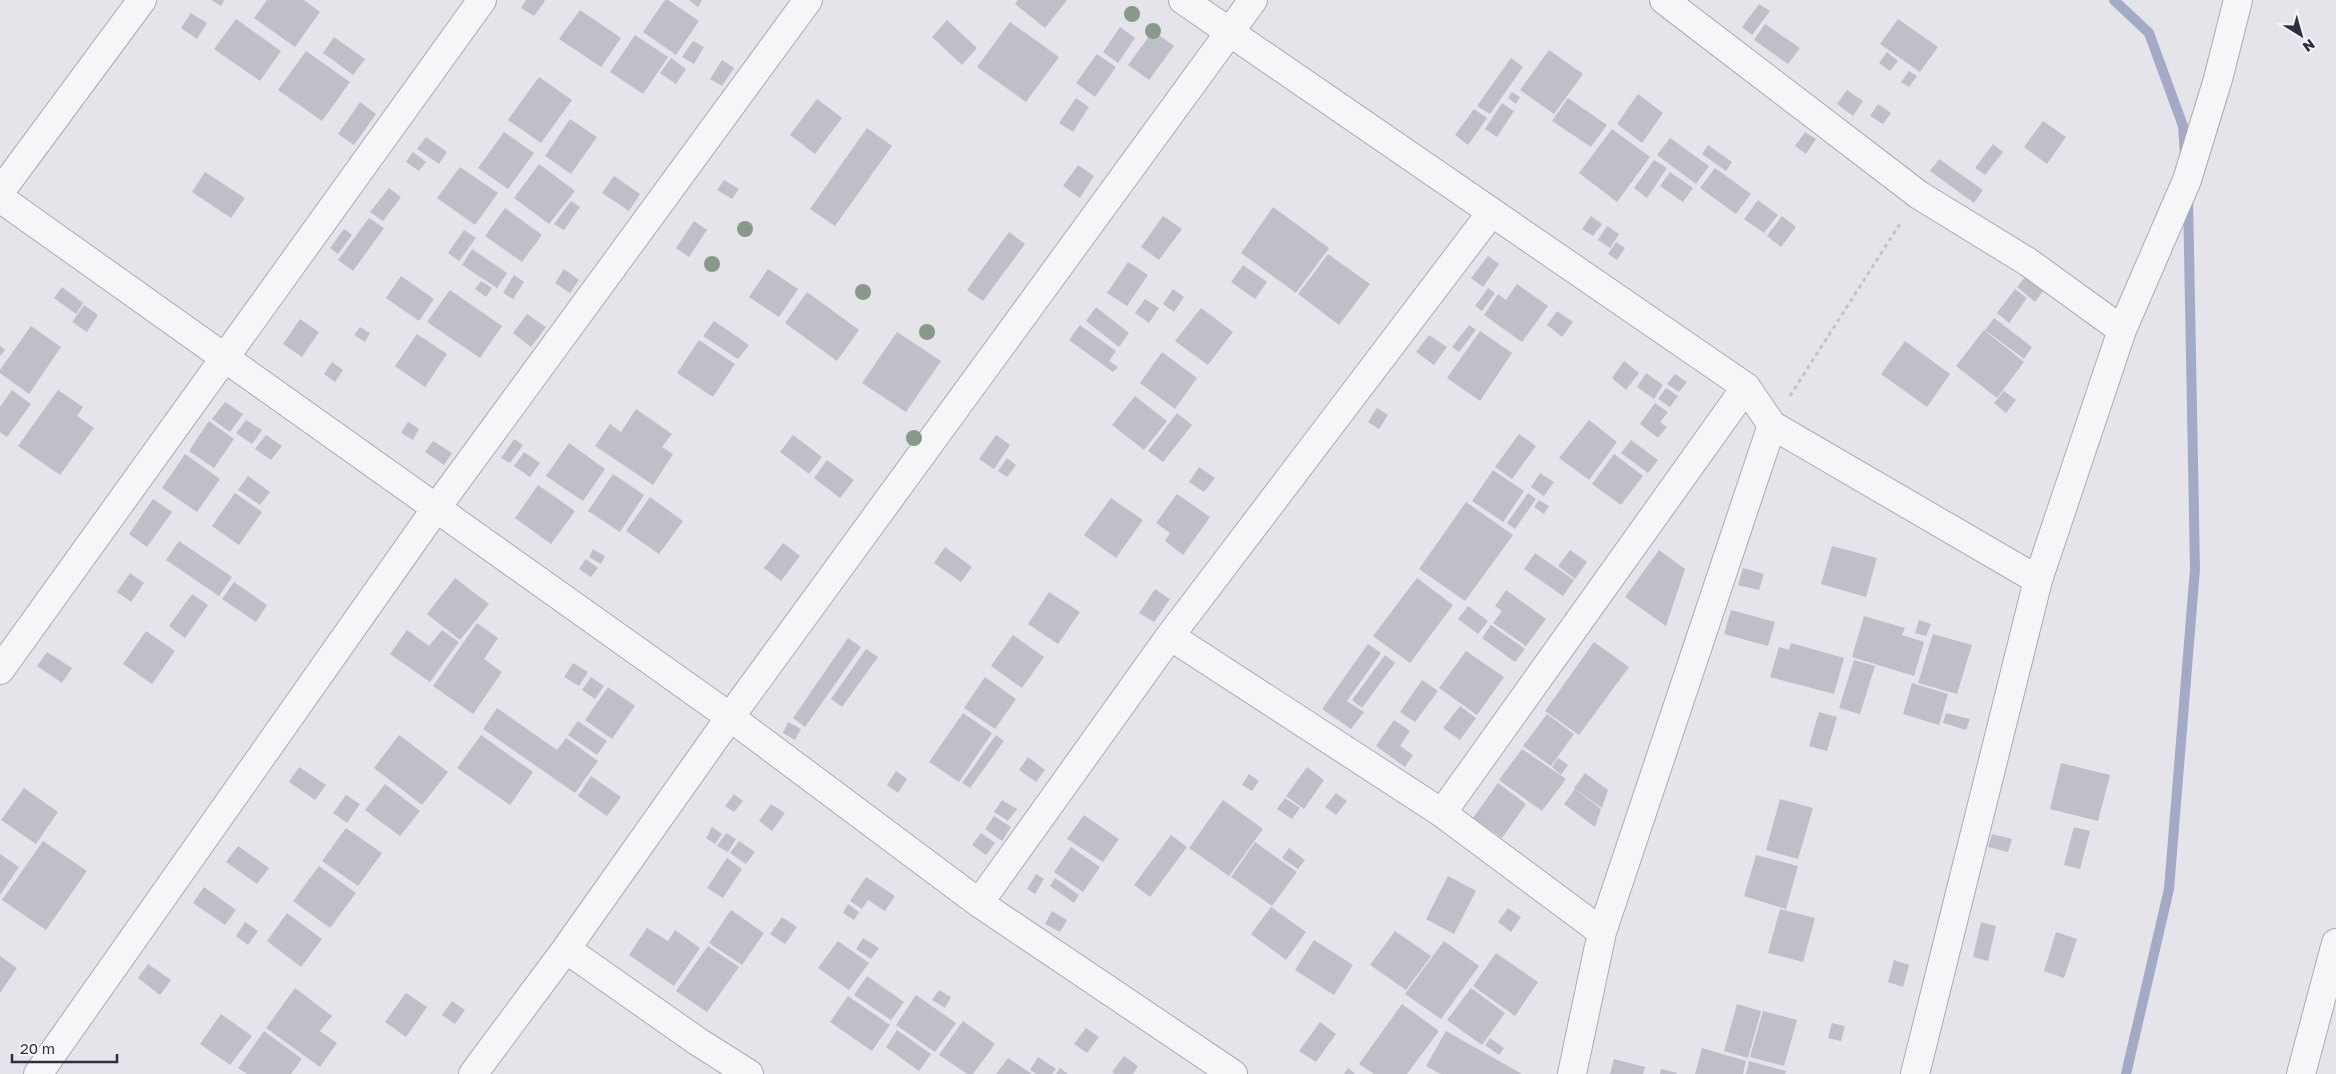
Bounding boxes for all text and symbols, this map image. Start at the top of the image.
north arrow [2276,10,2326,60]
text: N [2300,36,2318,56]
scale bar [12,1032,118,1064]
text: 20 m [20,1039,55,1057]

